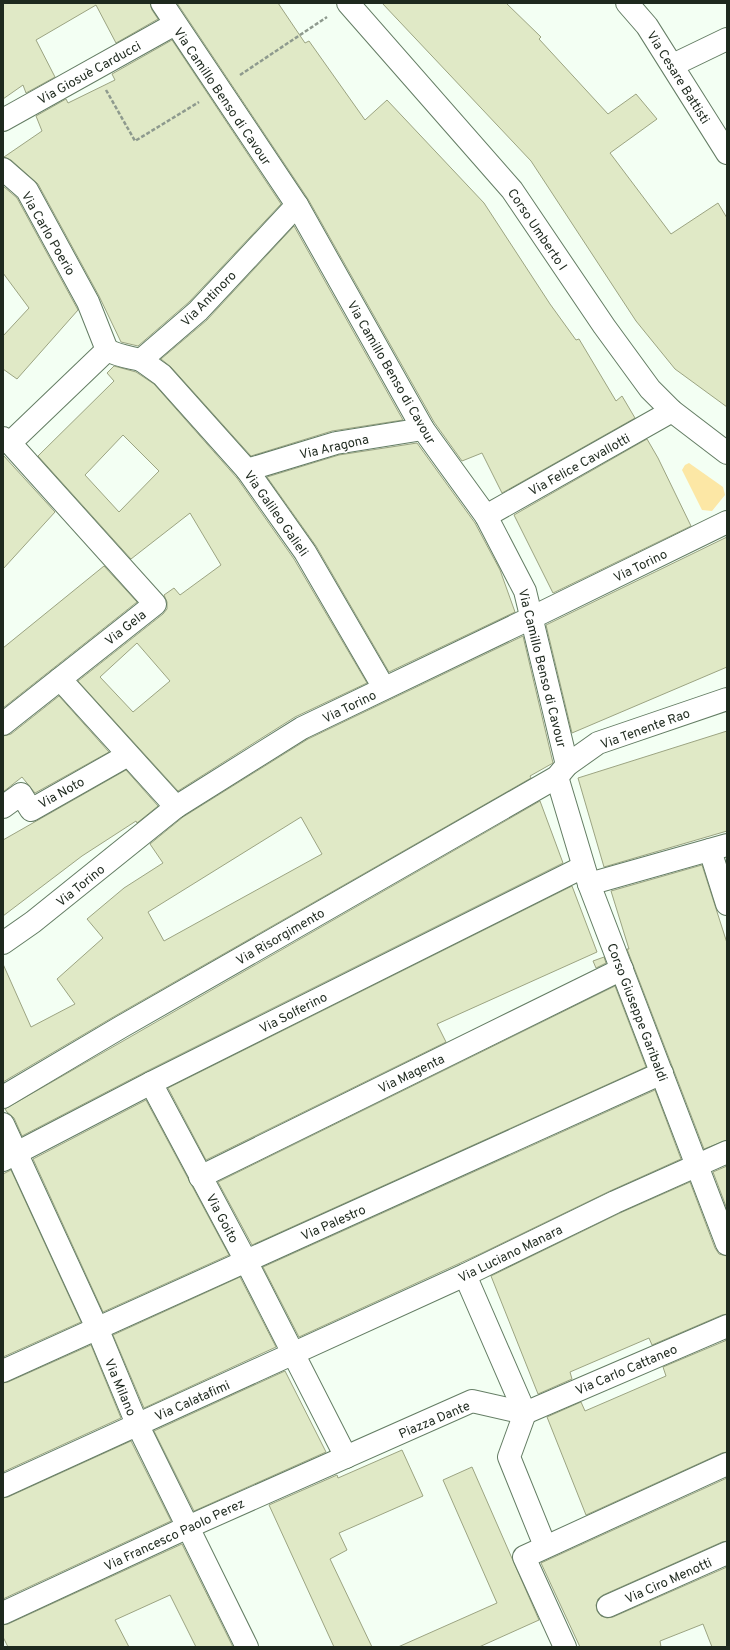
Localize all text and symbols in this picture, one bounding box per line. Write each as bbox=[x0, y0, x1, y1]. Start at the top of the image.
street label: Via Camillo Benso di Cavour bbox=[169, 25, 274, 169]
street label: Via Cesare Battisti bbox=[642, 29, 712, 128]
street label: Via Giosuè Carducci bbox=[36, 39, 144, 109]
street label: Corso Umberto I bbox=[503, 186, 570, 274]
street label: Via Carlo Poerio bbox=[17, 189, 78, 279]
street label: Via Antinoro bbox=[178, 268, 240, 330]
street label: Via Camillo Benso di Cavour bbox=[343, 298, 438, 448]
street label: Via Felice Cavallotti bbox=[527, 431, 633, 500]
street label: Via Aragona bbox=[298, 432, 371, 464]
street label: Via Galileo Galieli bbox=[240, 468, 311, 560]
street label: Via Torino bbox=[611, 547, 670, 587]
street label: Via Camillo Benso di Cavour bbox=[514, 587, 569, 750]
street label: Via Gela bbox=[102, 608, 150, 650]
street label: Via Torino bbox=[320, 688, 379, 728]
street label: Via Tenente Rao bbox=[599, 706, 693, 753]
street label: Via Noto bbox=[36, 775, 88, 813]
street label: Via Torino bbox=[54, 862, 109, 911]
street label: Via Risorgimento bbox=[234, 906, 328, 970]
street label: Corso Giuseppe Garibaldi bbox=[602, 941, 670, 1084]
street label: Via Solferino bbox=[257, 990, 331, 1038]
street label: Via Magenta bbox=[376, 1052, 448, 1098]
street label: Via Goito bbox=[202, 1192, 241, 1246]
street label: Via Palestro bbox=[299, 1202, 369, 1245]
street label: Via Luciano Manara bbox=[456, 1223, 566, 1287]
street label: Via Carlo Cattaneo bbox=[573, 1342, 680, 1400]
street label: Via Milano bbox=[100, 1357, 138, 1419]
street label: Via Calatafimi bbox=[153, 1378, 233, 1426]
street label: Piazza Dante bbox=[397, 1399, 473, 1443]
street label: Via Francesco Paolo Perez bbox=[102, 1496, 248, 1575]
street label: Via Ciro Menotti bbox=[623, 1556, 715, 1608]

